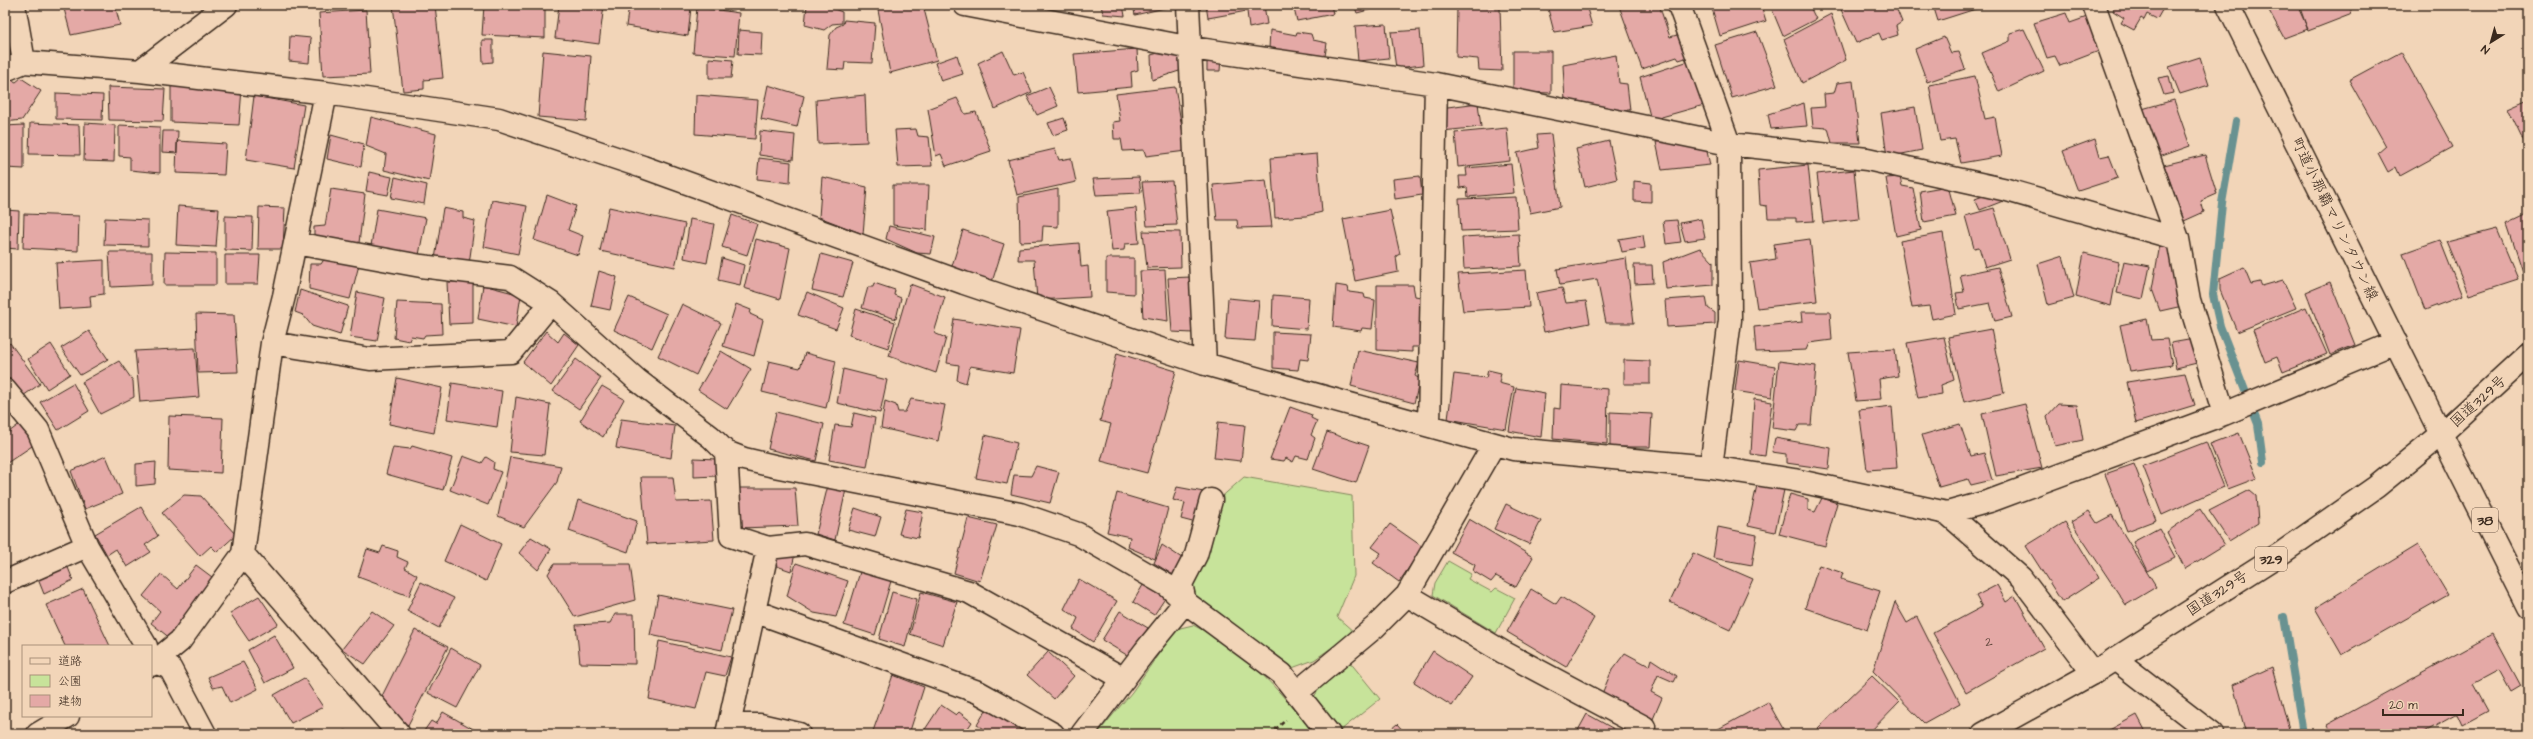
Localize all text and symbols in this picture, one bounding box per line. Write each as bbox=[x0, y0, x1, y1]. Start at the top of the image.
north arrow bbox=[2471, 22, 2511, 62]
text: N bbox=[2478, 41, 2493, 58]
street label: 町道小那覇マリンタウン線 bbox=[2286, 134, 2383, 304]
street label: 国道329号 bbox=[2445, 370, 2511, 433]
road number: 38 bbox=[2472, 508, 2498, 532]
road number: 329 bbox=[2255, 547, 2287, 571]
street label: 国道329号 bbox=[2182, 566, 2252, 621]
house number: 2 bbox=[1985, 633, 1993, 651]
legend bbox=[22, 645, 152, 717]
text: 道路 bbox=[58, 653, 82, 670]
text: 公園 bbox=[58, 673, 82, 690]
scale bar bbox=[2383, 691, 2463, 717]
text: 建物 bbox=[58, 693, 82, 710]
text: 20 m bbox=[2389, 697, 2418, 714]

